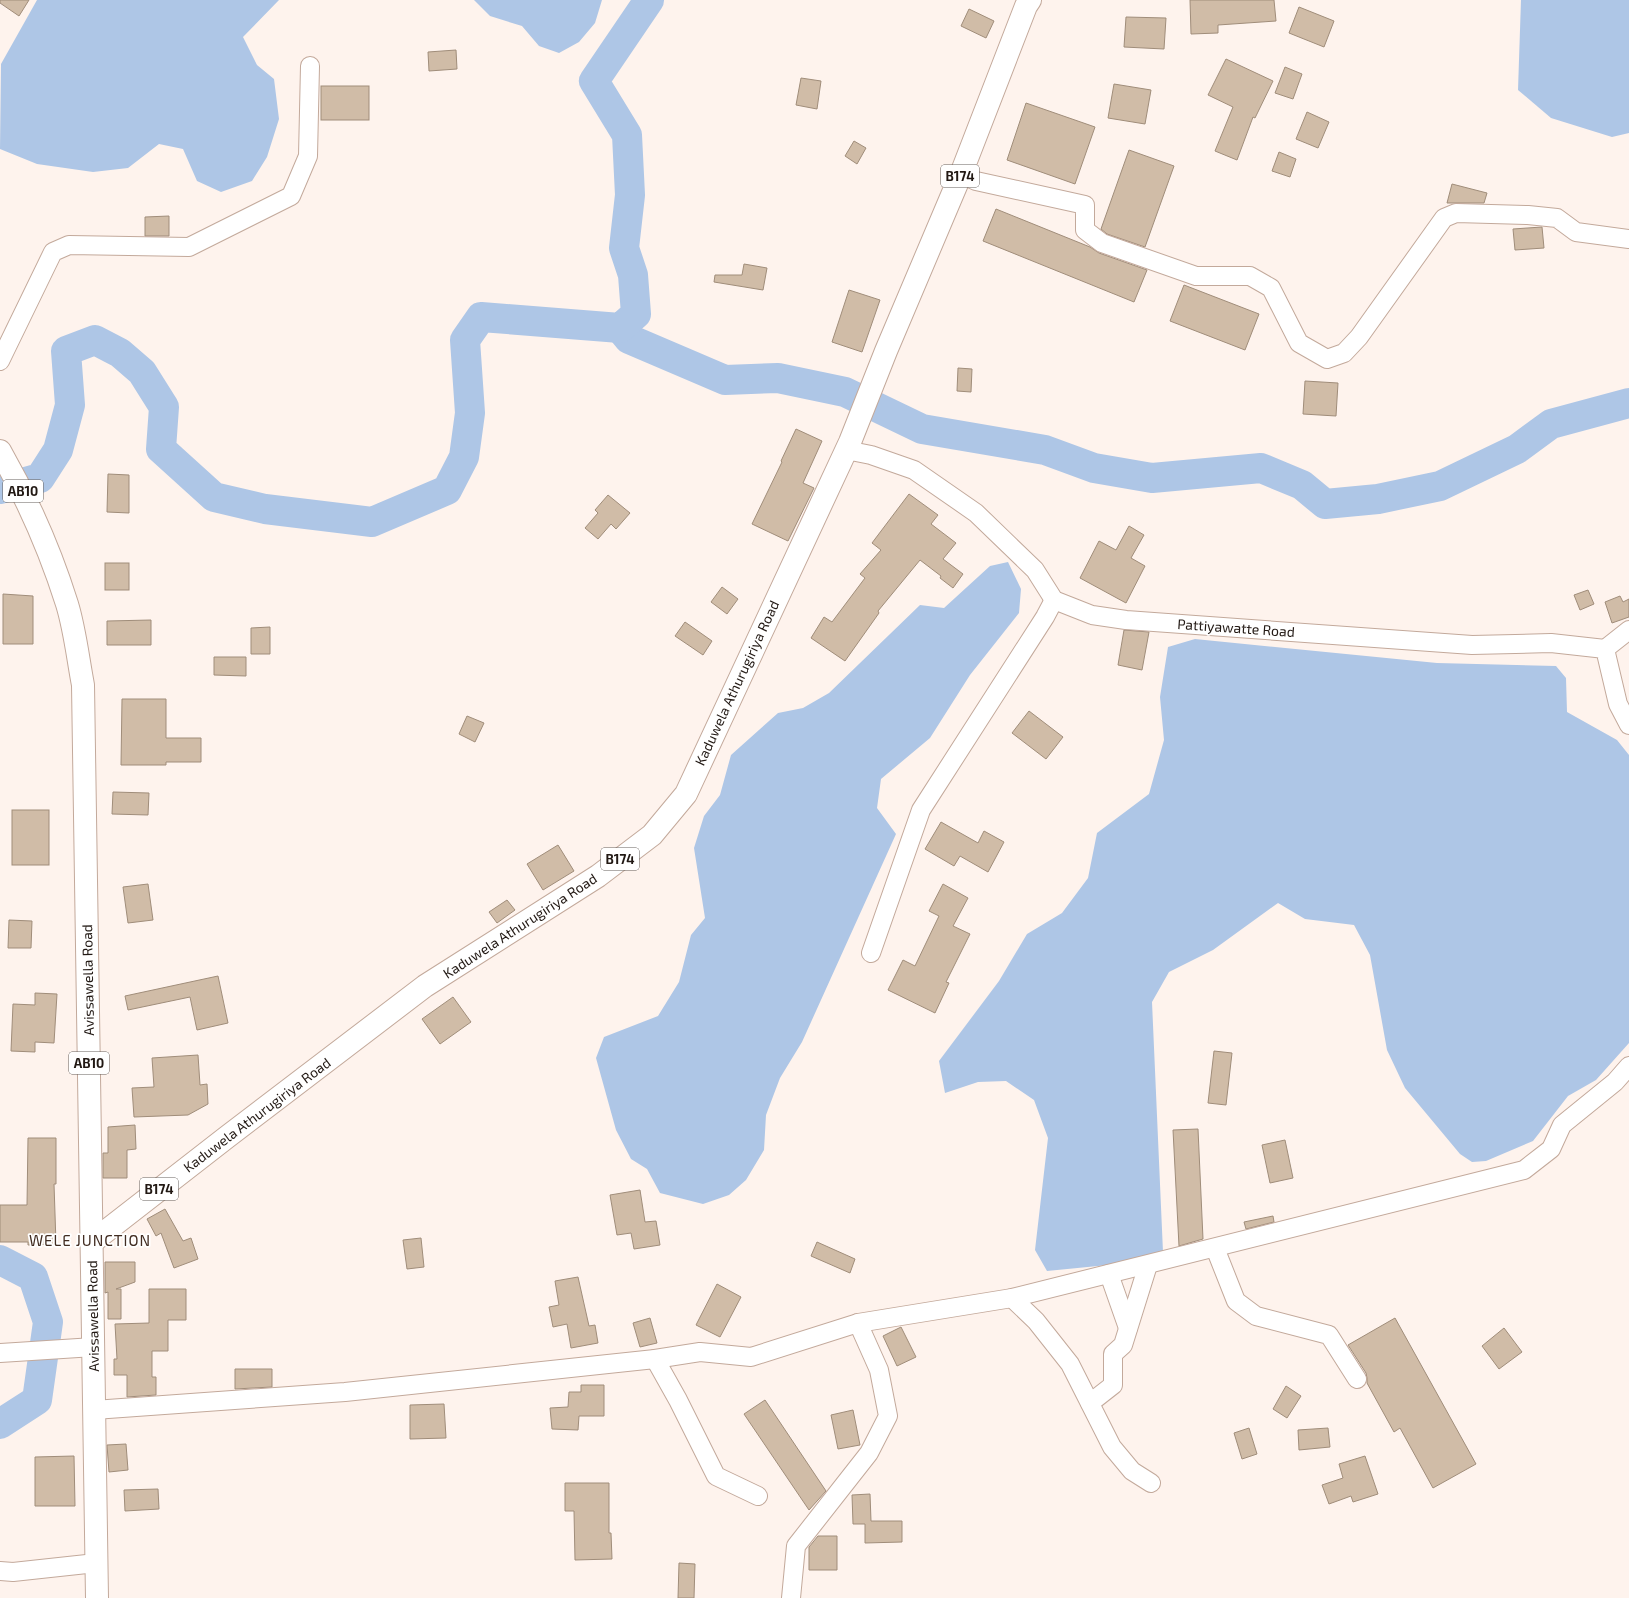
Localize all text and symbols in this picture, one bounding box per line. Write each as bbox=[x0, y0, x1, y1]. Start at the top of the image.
road number: B174 bbox=[941, 165, 979, 187]
road number: AB10 bbox=[3, 480, 43, 502]
street label: Kaduwela Athurugiriya Road bbox=[691, 598, 782, 768]
street label: Pattiyawatte Road bbox=[1177, 615, 1295, 640]
road number: B174 bbox=[601, 848, 639, 870]
street label: Kaduwela Athurugiriya Road bbox=[440, 869, 600, 982]
street label: Avissawella Road bbox=[78, 924, 97, 1036]
road number: AB10 bbox=[69, 1052, 109, 1074]
street label: Kaduwela Athurugiriya Road bbox=[180, 1054, 334, 1176]
road number: B174 bbox=[140, 1178, 178, 1200]
district label: WELE JUNCTION bbox=[29, 1231, 151, 1249]
street label: Avissawella Road bbox=[83, 1260, 102, 1372]

